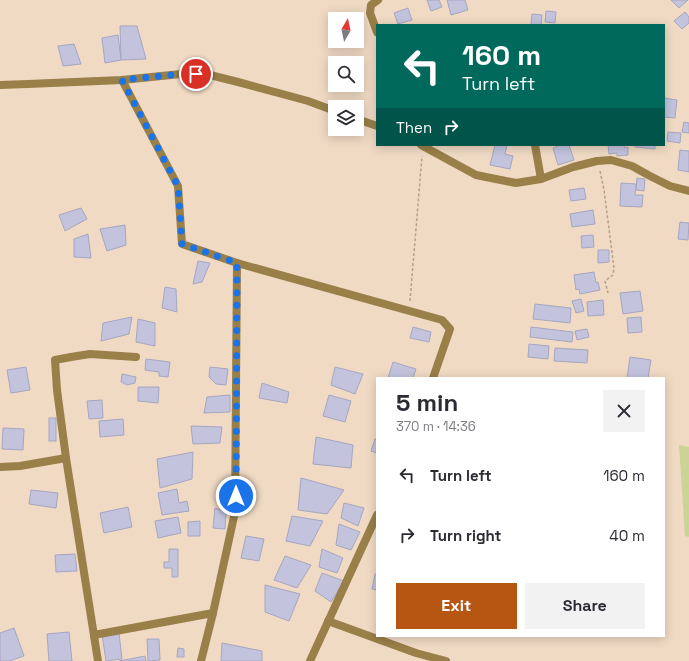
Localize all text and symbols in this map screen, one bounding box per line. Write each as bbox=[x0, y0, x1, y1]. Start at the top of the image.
north arrow bbox=[328, 12, 364, 48]
map controls bbox=[328, 12, 364, 136]
text: 160 m bbox=[462, 37, 541, 73]
icon: left bbox=[396, 40, 448, 92]
button: search bbox=[328, 56, 364, 92]
pin bbox=[179, 57, 213, 91]
icon: arrive bbox=[185, 63, 207, 85]
text: Turn left bbox=[462, 72, 535, 95]
button: layers bbox=[328, 100, 364, 136]
icon: right bbox=[440, 116, 462, 138]
text: Then bbox=[396, 118, 432, 137]
text: 5 min bbox=[396, 387, 458, 418]
button: close bbox=[603, 390, 645, 432]
text: 370 m · 14:36 bbox=[396, 418, 476, 435]
icon: left bbox=[396, 464, 418, 486]
text: Turn left bbox=[430, 466, 492, 485]
text: 160 m bbox=[603, 466, 645, 485]
position arrow bbox=[215, 475, 257, 517]
icon: right bbox=[396, 524, 418, 546]
text: Turn right bbox=[430, 526, 501, 545]
text: 40 m bbox=[609, 526, 645, 545]
button: Exit bbox=[396, 583, 517, 629]
button: Share bbox=[525, 583, 645, 629]

